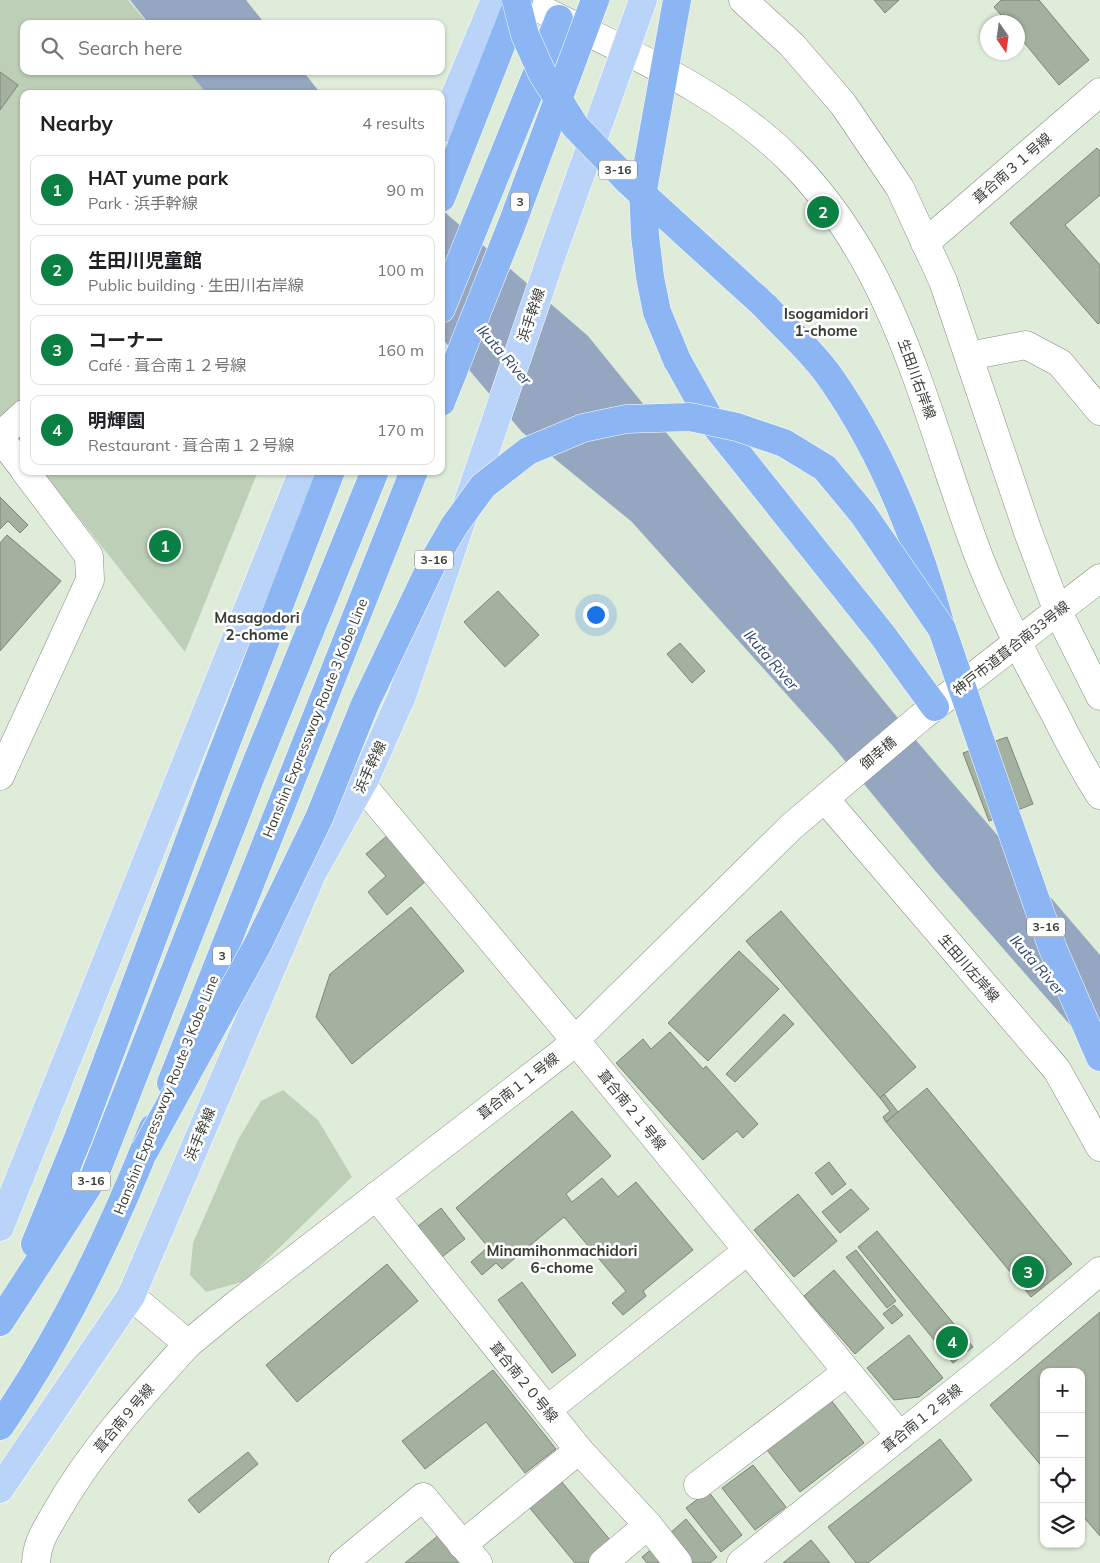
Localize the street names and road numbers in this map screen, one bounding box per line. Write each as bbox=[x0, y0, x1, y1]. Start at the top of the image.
street label: 葺合南３１号線 bbox=[969, 129, 1055, 207]
road number: 3-16 bbox=[599, 160, 637, 180]
road number: 3 bbox=[511, 192, 529, 212]
street label: 浜手幹線 bbox=[513, 286, 549, 344]
street label: 生田川右岸線 bbox=[894, 336, 940, 422]
road number: 3-16 bbox=[415, 550, 453, 570]
street label: Hanshin Expressway Route 3 Kobe Line bbox=[259, 596, 371, 840]
street label: 神戸市道葺合南33号線 bbox=[949, 597, 1073, 699]
street label: 御幸橋 bbox=[856, 733, 900, 773]
street label: 浜手幹線 bbox=[350, 738, 390, 796]
road number: 3-16 bbox=[1027, 918, 1065, 936]
street label: 生田川左岸線 bbox=[935, 930, 1003, 1006]
road number: 3 bbox=[213, 946, 231, 966]
street label: Hanshin Expressway Route 3 Kobe Line bbox=[110, 973, 222, 1217]
street label: 葺合南１１号線 bbox=[474, 1049, 562, 1123]
street label: 葺合南２１号線 bbox=[594, 1066, 670, 1154]
street label: 浜手幹線 bbox=[181, 1105, 219, 1163]
road number: 3-16 bbox=[72, 1172, 110, 1190]
street label: 葺合南２０号線 bbox=[486, 1338, 562, 1426]
street label: 葺合南９号線 bbox=[90, 1380, 158, 1456]
street label: 葺合南１２号線 bbox=[878, 1380, 966, 1456]

